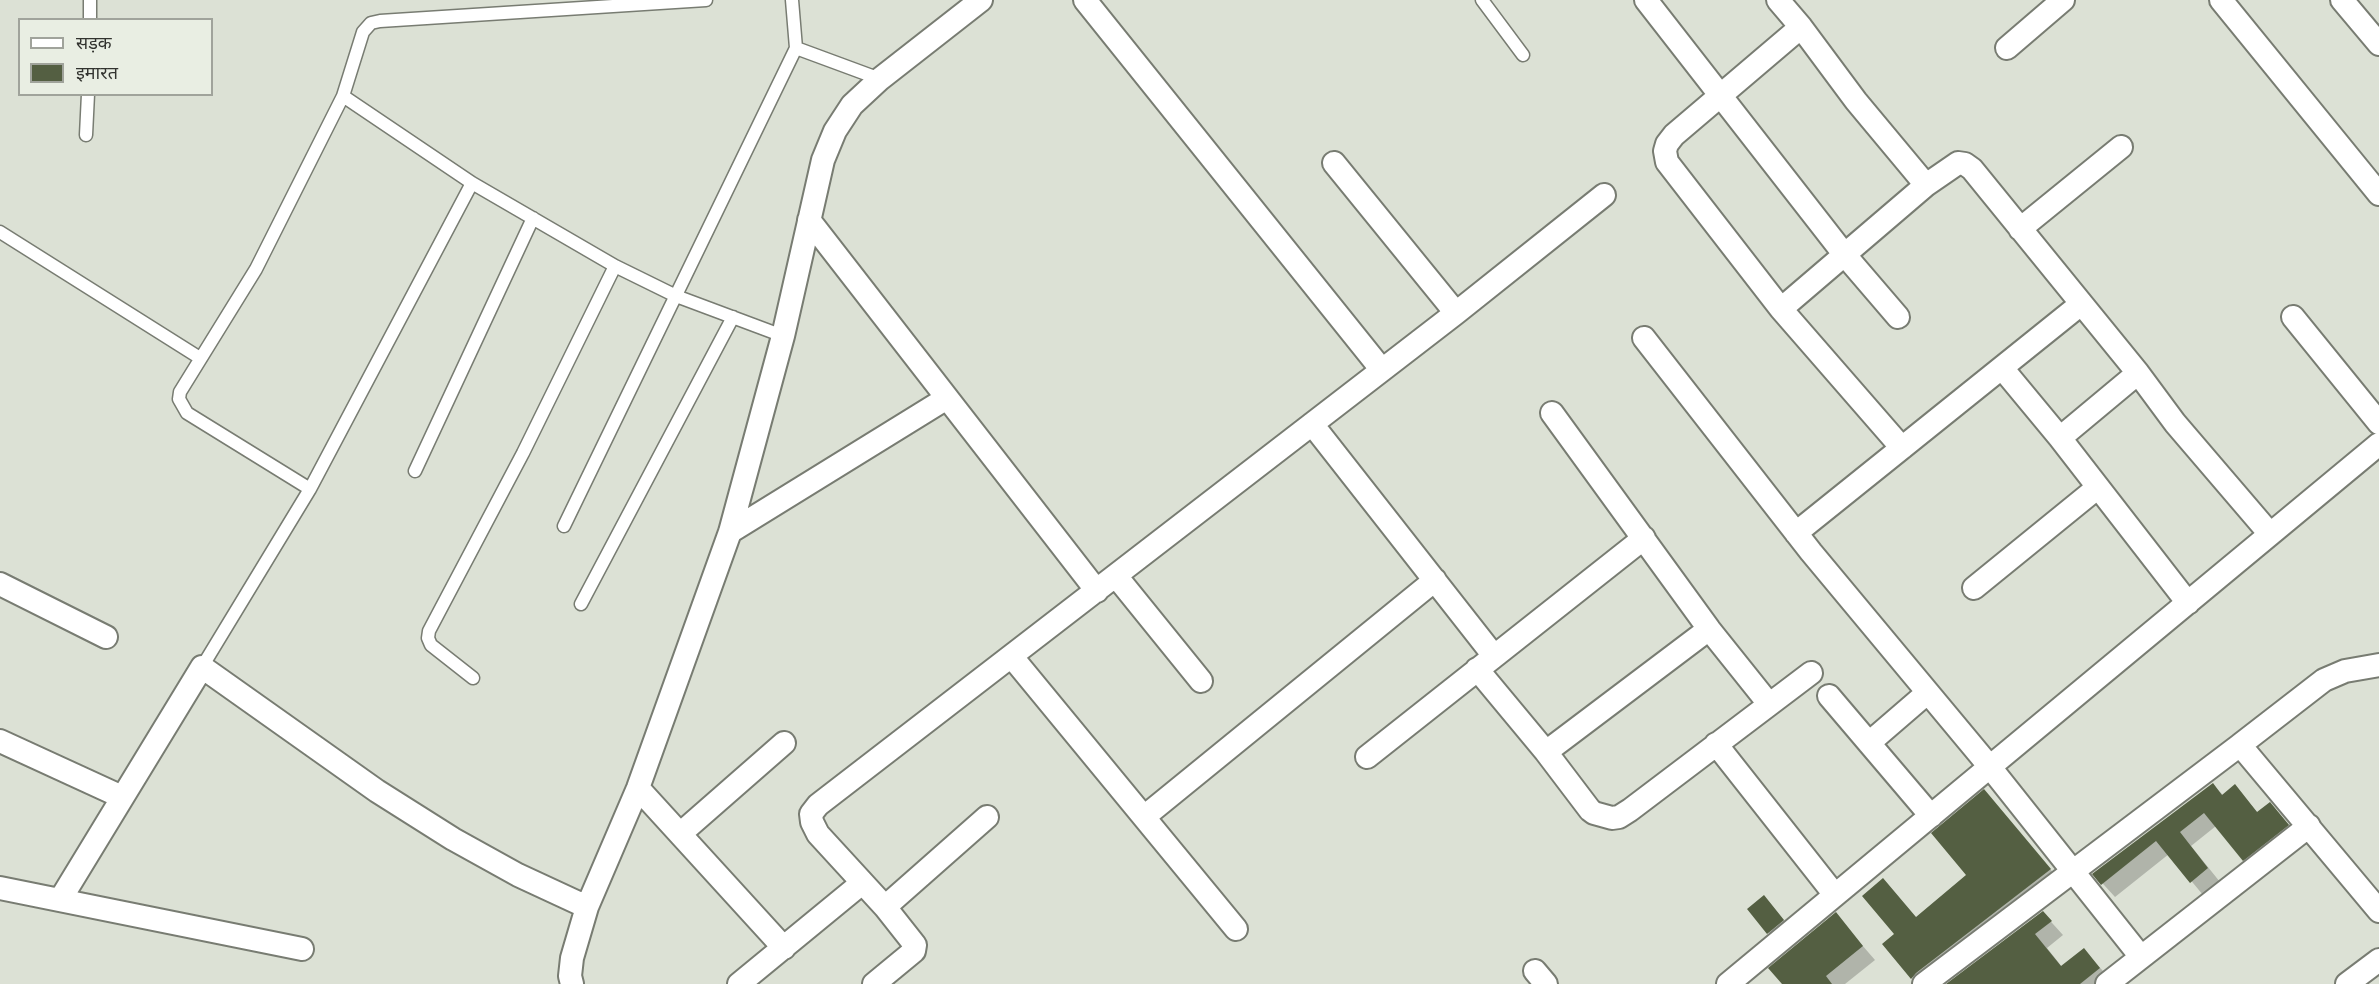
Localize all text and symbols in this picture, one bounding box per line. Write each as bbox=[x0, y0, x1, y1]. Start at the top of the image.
legend bbox=[18, 18, 213, 96]
text: सड़क bbox=[76, 31, 112, 55]
text: इमारत bbox=[76, 61, 118, 85]

